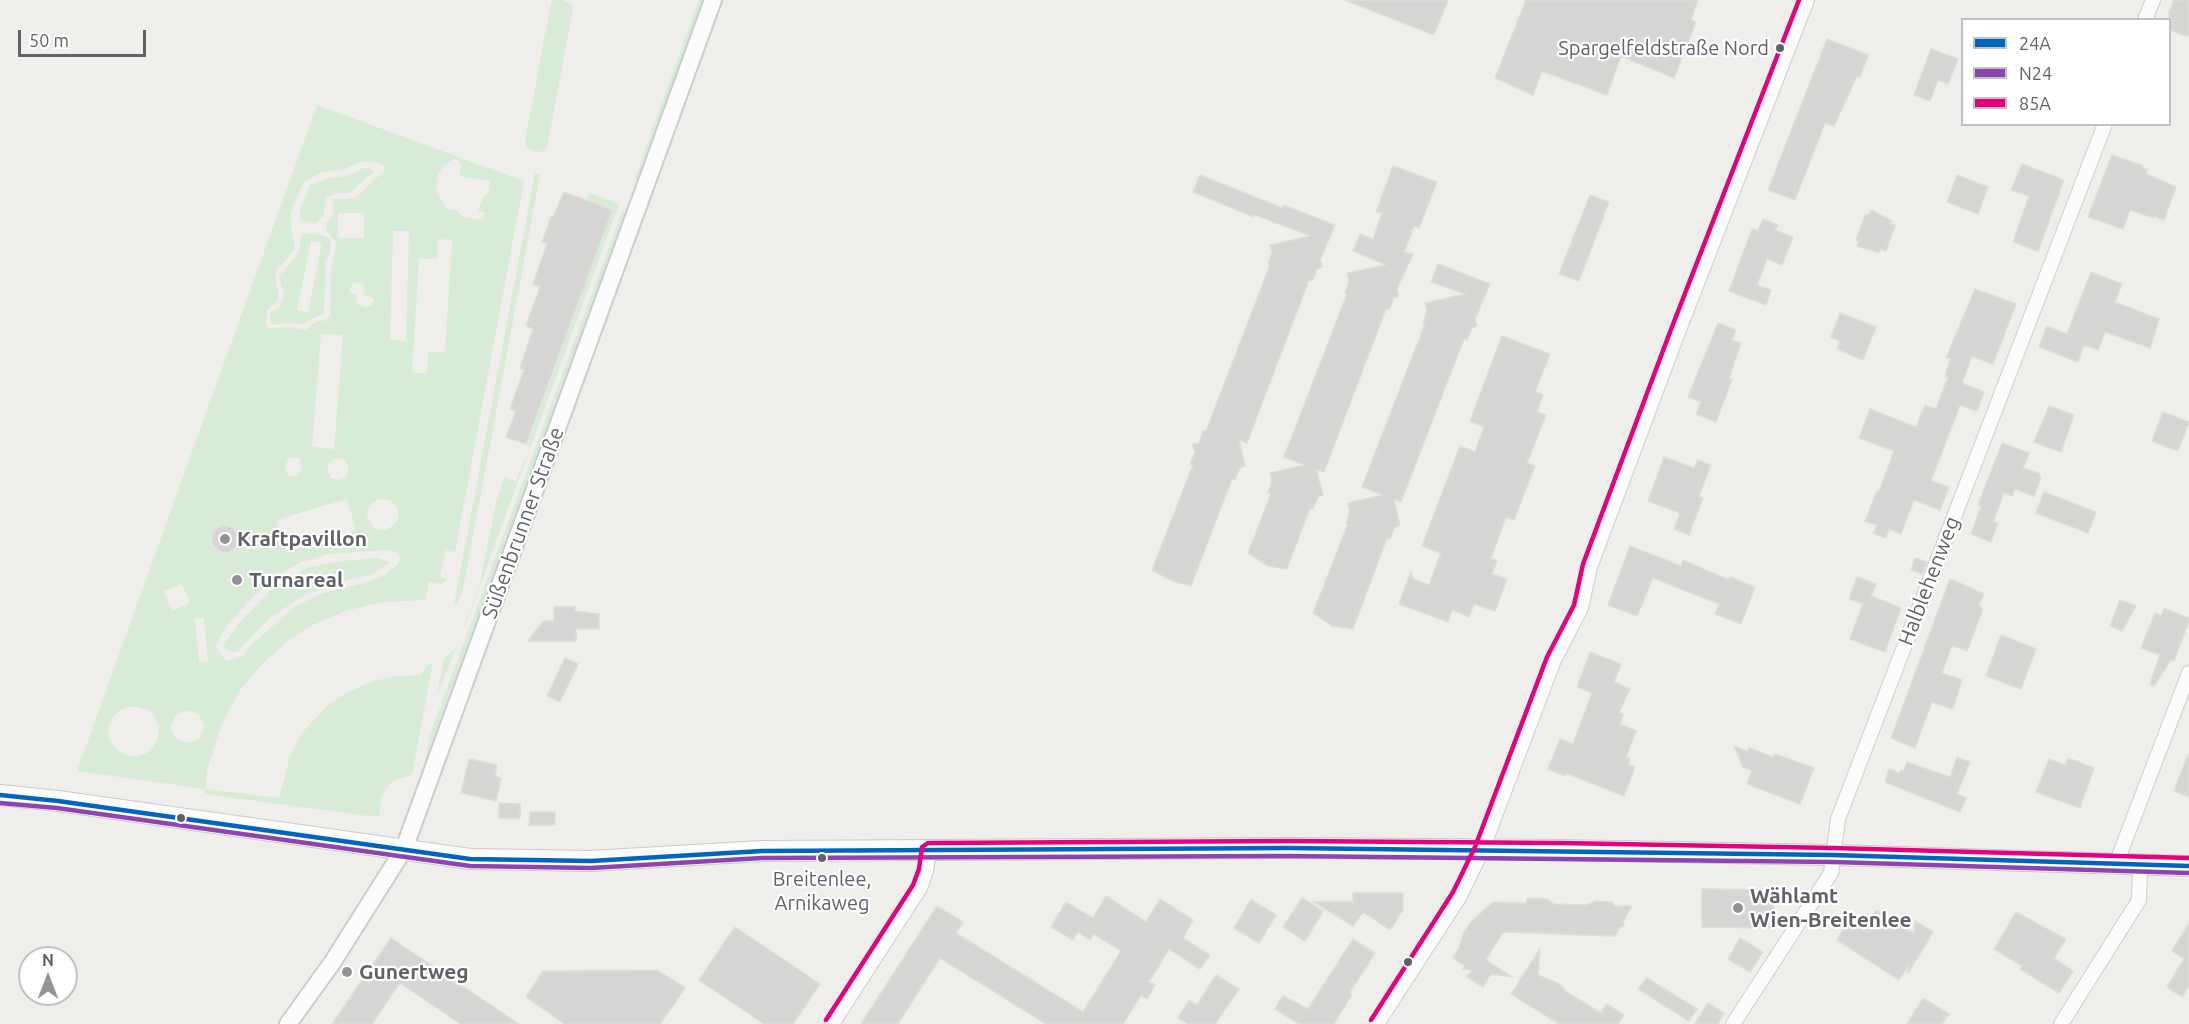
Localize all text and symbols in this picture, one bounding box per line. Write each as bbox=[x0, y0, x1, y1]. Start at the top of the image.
scale bar bbox=[21, 18, 148, 56]
legend bbox=[1961, 18, 2171, 126]
text: 50 m bbox=[29, 30, 69, 50]
text: 24A bbox=[2019, 33, 2051, 53]
place label: Spargelfeldstraße Nord bbox=[1558, 36, 1769, 60]
marker: Spargelfeldstraße Nord bbox=[1774, 42, 1786, 54]
text: N24 bbox=[2019, 63, 2052, 83]
text: 85A bbox=[2019, 93, 2051, 113]
street label: Süßenbrunner Straße bbox=[477, 424, 569, 622]
street label: Halblehenweg bbox=[1893, 513, 1965, 649]
place label: Kraftpavillon bbox=[237, 526, 367, 552]
marker: Kraftpavillon bbox=[218, 532, 232, 546]
place label: Turnareal bbox=[249, 567, 343, 593]
marker: Turnareal bbox=[230, 573, 244, 587]
unlabelled marker bbox=[175, 812, 187, 824]
marker: Breitenlee, Arnikaweg bbox=[816, 852, 828, 864]
place label: Breitenlee, Arnikaweg bbox=[773, 867, 871, 914]
place label: Wählamt Wien-Breitenlee bbox=[1750, 883, 1912, 933]
marker: Wählamt Wien-Breitenlee bbox=[1731, 901, 1745, 915]
north arrow bbox=[18, 946, 78, 1006]
text: N bbox=[42, 951, 54, 969]
unlabelled marker bbox=[1402, 956, 1414, 968]
place label: Gunertweg bbox=[359, 959, 469, 985]
marker: Gunertweg bbox=[340, 965, 354, 979]

